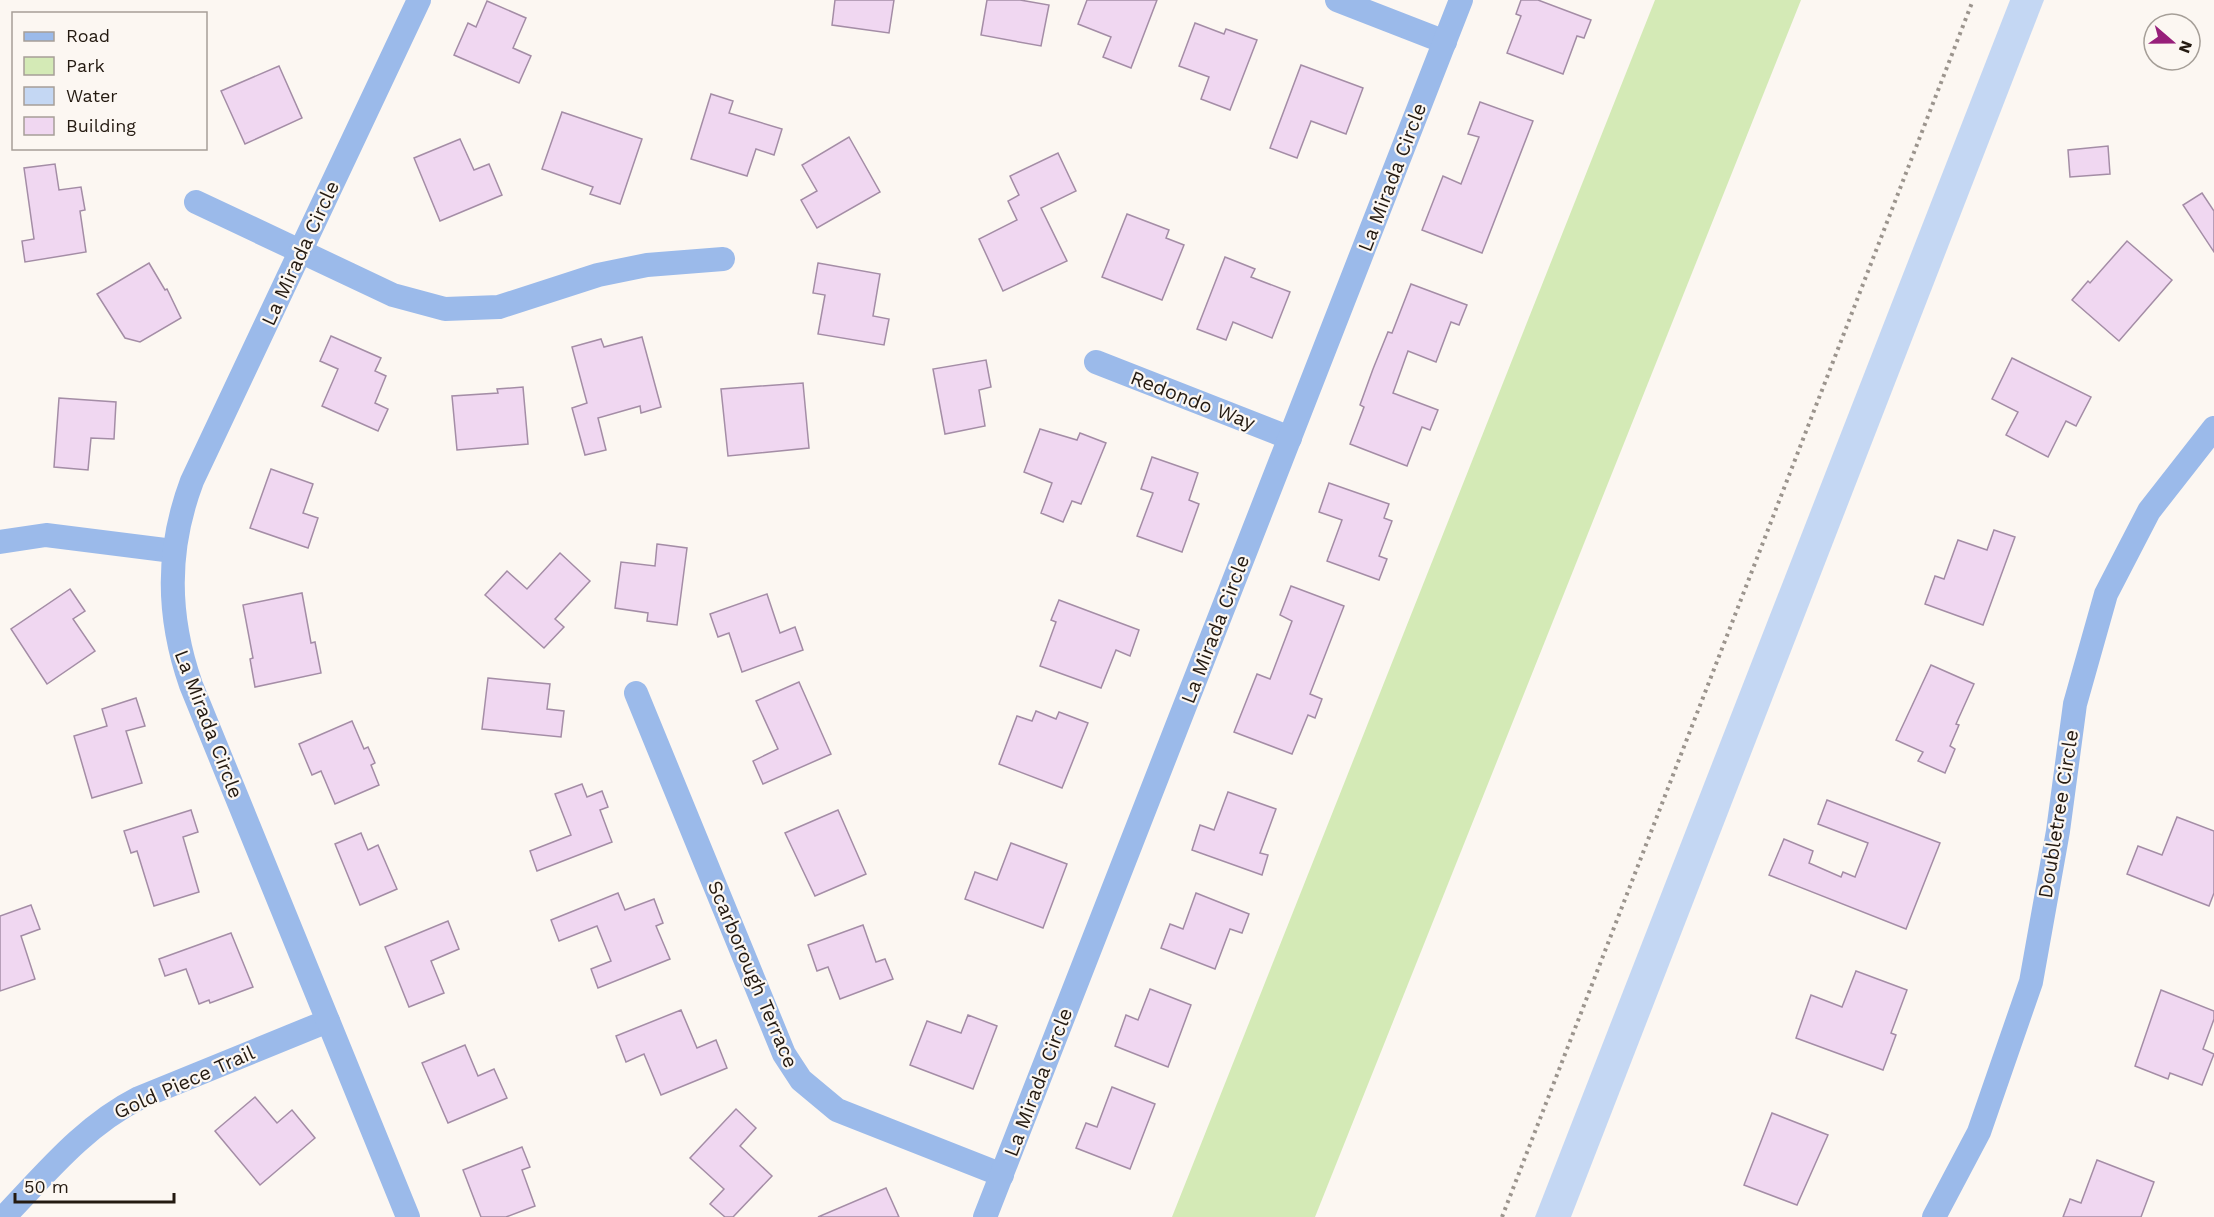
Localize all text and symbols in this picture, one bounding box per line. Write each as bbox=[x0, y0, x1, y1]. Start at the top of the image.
legend bbox=[12, 12, 207, 150]
north arrow bbox=[2142, 12, 2202, 72]
text: Road bbox=[66, 25, 110, 46]
text: N bbox=[2175, 38, 2197, 56]
text: Park bbox=[66, 55, 105, 76]
text: Water bbox=[66, 85, 118, 106]
street label: La Mirada Circle bbox=[1353, 99, 1431, 255]
text: Building bbox=[66, 115, 136, 136]
street label: La Mirada Circle bbox=[256, 177, 344, 329]
street label: Redondo Way bbox=[1127, 365, 1259, 435]
street label: La Mirada Circle bbox=[1176, 551, 1254, 707]
street label: La Mirada Circle bbox=[170, 646, 248, 802]
street label: Doubletree Circle bbox=[2033, 728, 2083, 900]
street label: Scarborough Terrace bbox=[703, 877, 803, 1071]
street label: La Mirada Circle bbox=[999, 1004, 1077, 1160]
street label: Gold Piece Trail bbox=[110, 1040, 258, 1124]
scale bar bbox=[15, 1166, 174, 1204]
text: 50 m bbox=[24, 1176, 69, 1197]

